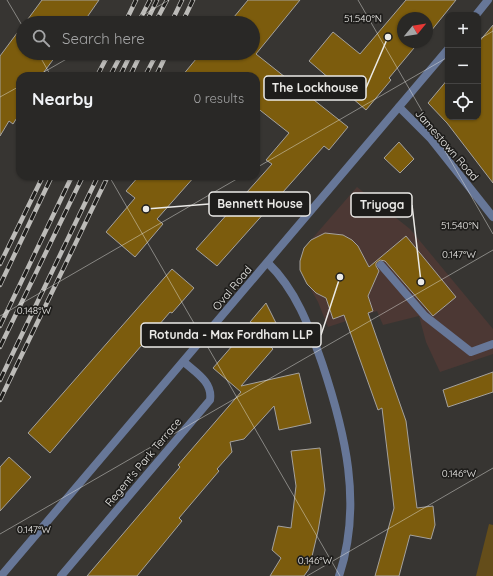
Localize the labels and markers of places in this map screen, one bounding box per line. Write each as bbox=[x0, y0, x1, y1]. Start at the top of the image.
callout: The Lockhouse bbox=[264, 76, 366, 100]
callout: Bennett House bbox=[209, 192, 310, 216]
callout: Triyoga bbox=[351, 193, 412, 217]
callout: Rotunda - Max Fordham LLP bbox=[141, 323, 321, 347]

